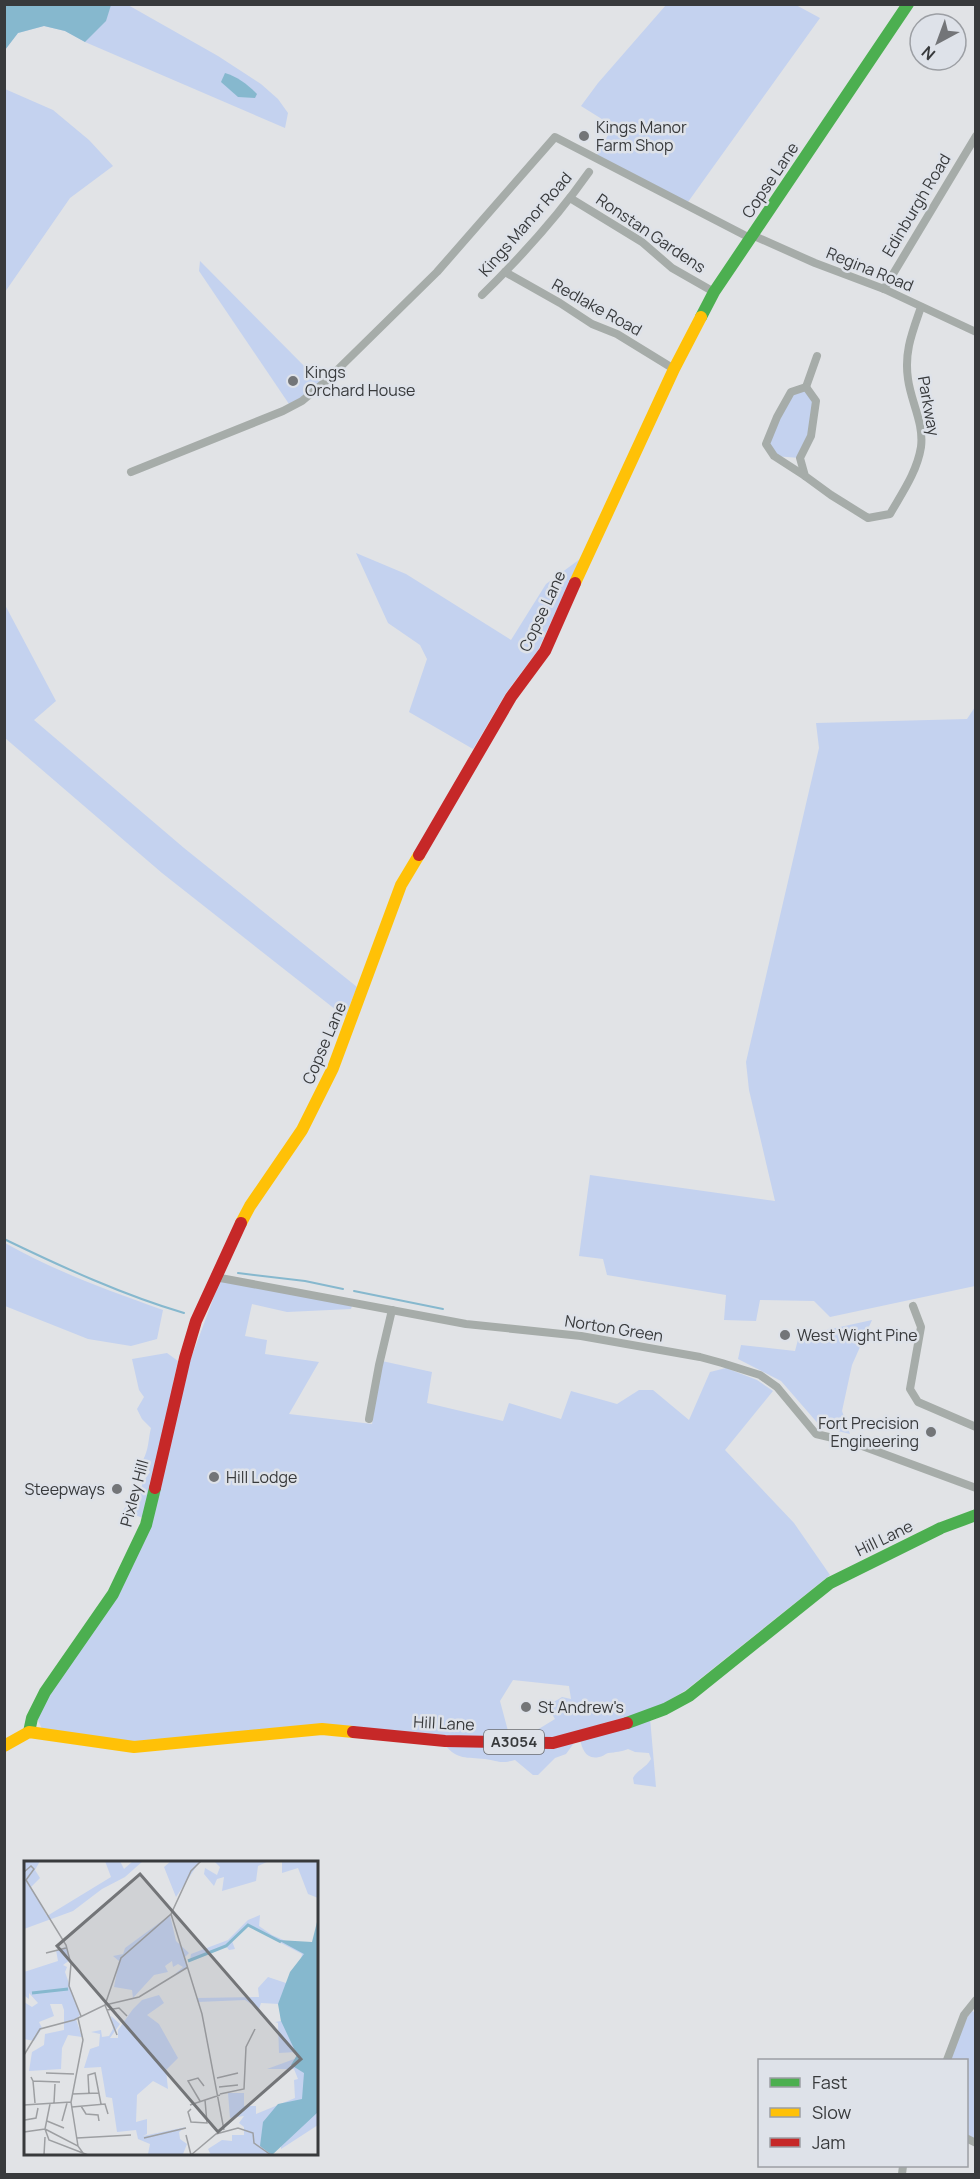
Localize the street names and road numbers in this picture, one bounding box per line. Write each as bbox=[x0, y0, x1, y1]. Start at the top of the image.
street label: Copse Lane bbox=[737, 138, 803, 222]
street label: Edinburgh Road bbox=[877, 149, 955, 261]
street label: Kings Manor Road bbox=[473, 167, 577, 281]
street label: Ronstan Gardens bbox=[592, 188, 710, 278]
street label: Regina Road bbox=[823, 242, 917, 296]
street label: Redlake Road bbox=[548, 273, 646, 341]
street label: Parkway bbox=[913, 374, 945, 438]
street label: Copse Lane bbox=[514, 567, 570, 655]
street label: Copse Lane bbox=[297, 999, 351, 1087]
street label: Norton Green bbox=[563, 1309, 665, 1347]
street label: Pixley Hill bbox=[115, 1457, 153, 1529]
street label: Hill Lane bbox=[852, 1515, 916, 1561]
street label: Hill Lane bbox=[413, 1710, 475, 1736]
road number: A3054 bbox=[484, 1730, 544, 1754]

